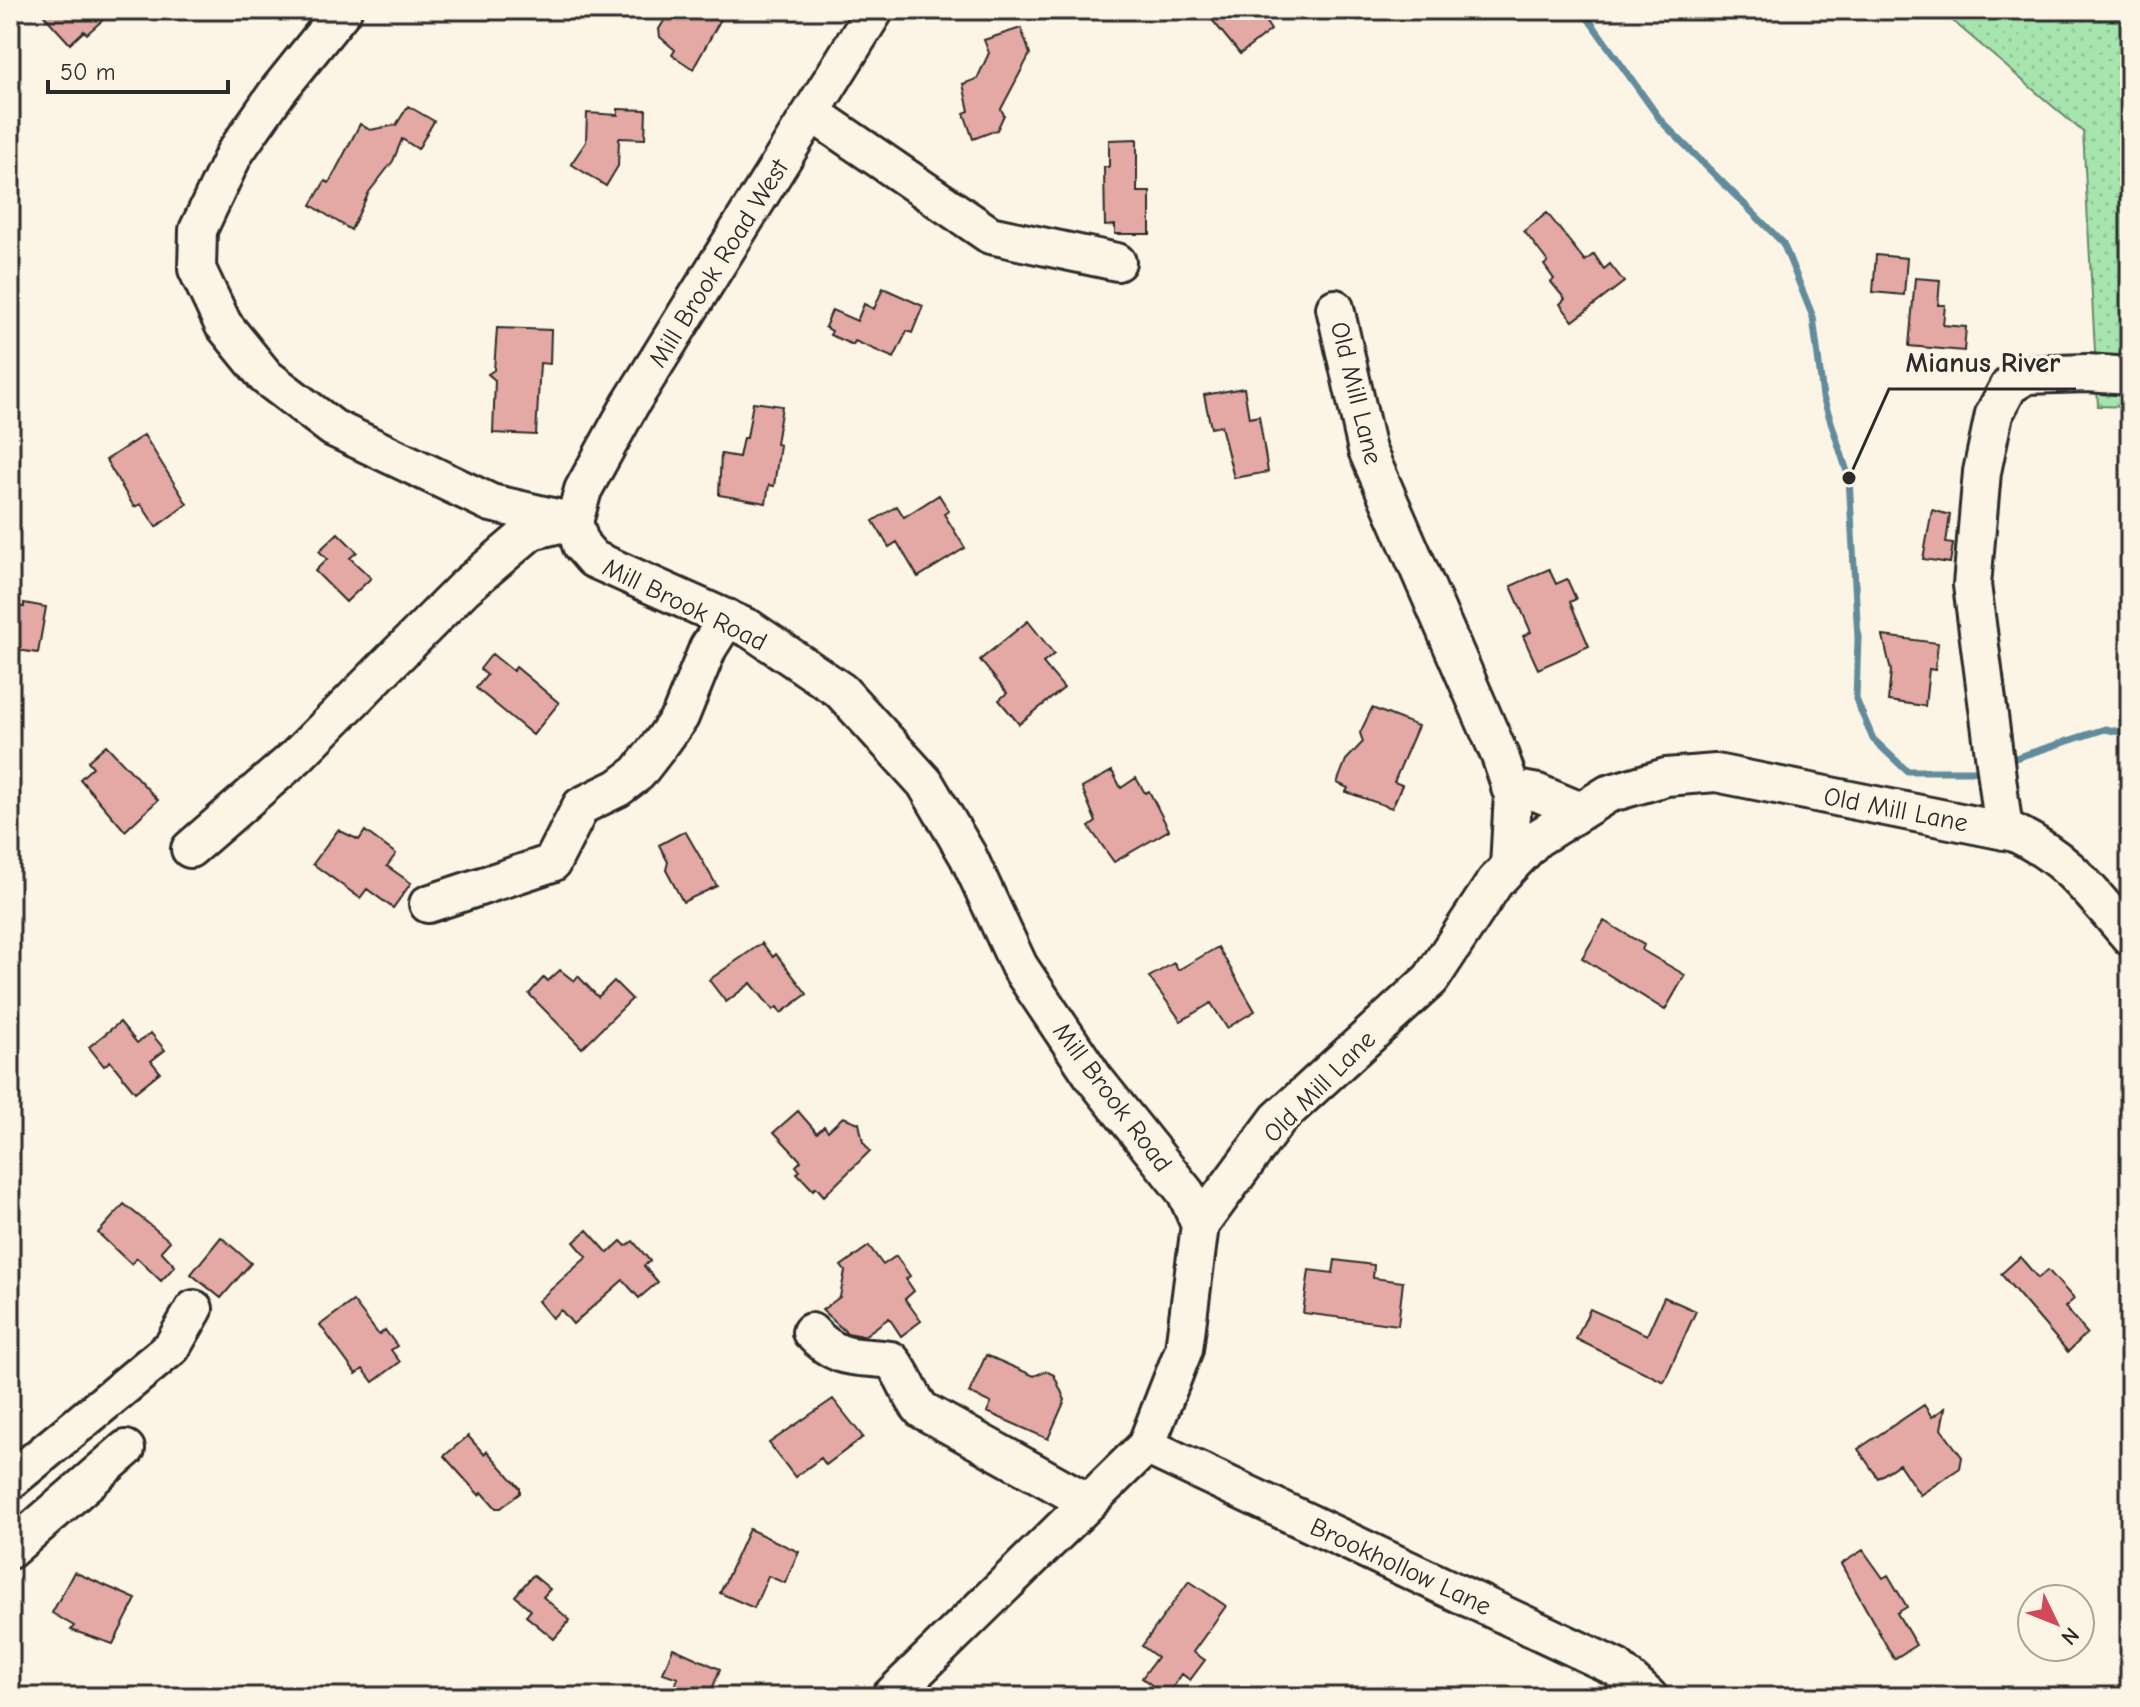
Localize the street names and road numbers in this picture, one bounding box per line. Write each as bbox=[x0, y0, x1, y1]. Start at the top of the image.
street label: Mill Brook Road West bbox=[643, 153, 796, 373]
street label: Old Mill Lane bbox=[1324, 319, 1388, 468]
street label: Mill Brook Road bbox=[598, 552, 771, 658]
street label: Old Mill Lane bbox=[1821, 781, 1970, 839]
street label: Mill Brook Road bbox=[1046, 1017, 1178, 1178]
street label: Old Mill Lane bbox=[1257, 1024, 1382, 1149]
street label: Brookhollow Lane bbox=[1305, 1512, 1496, 1622]

